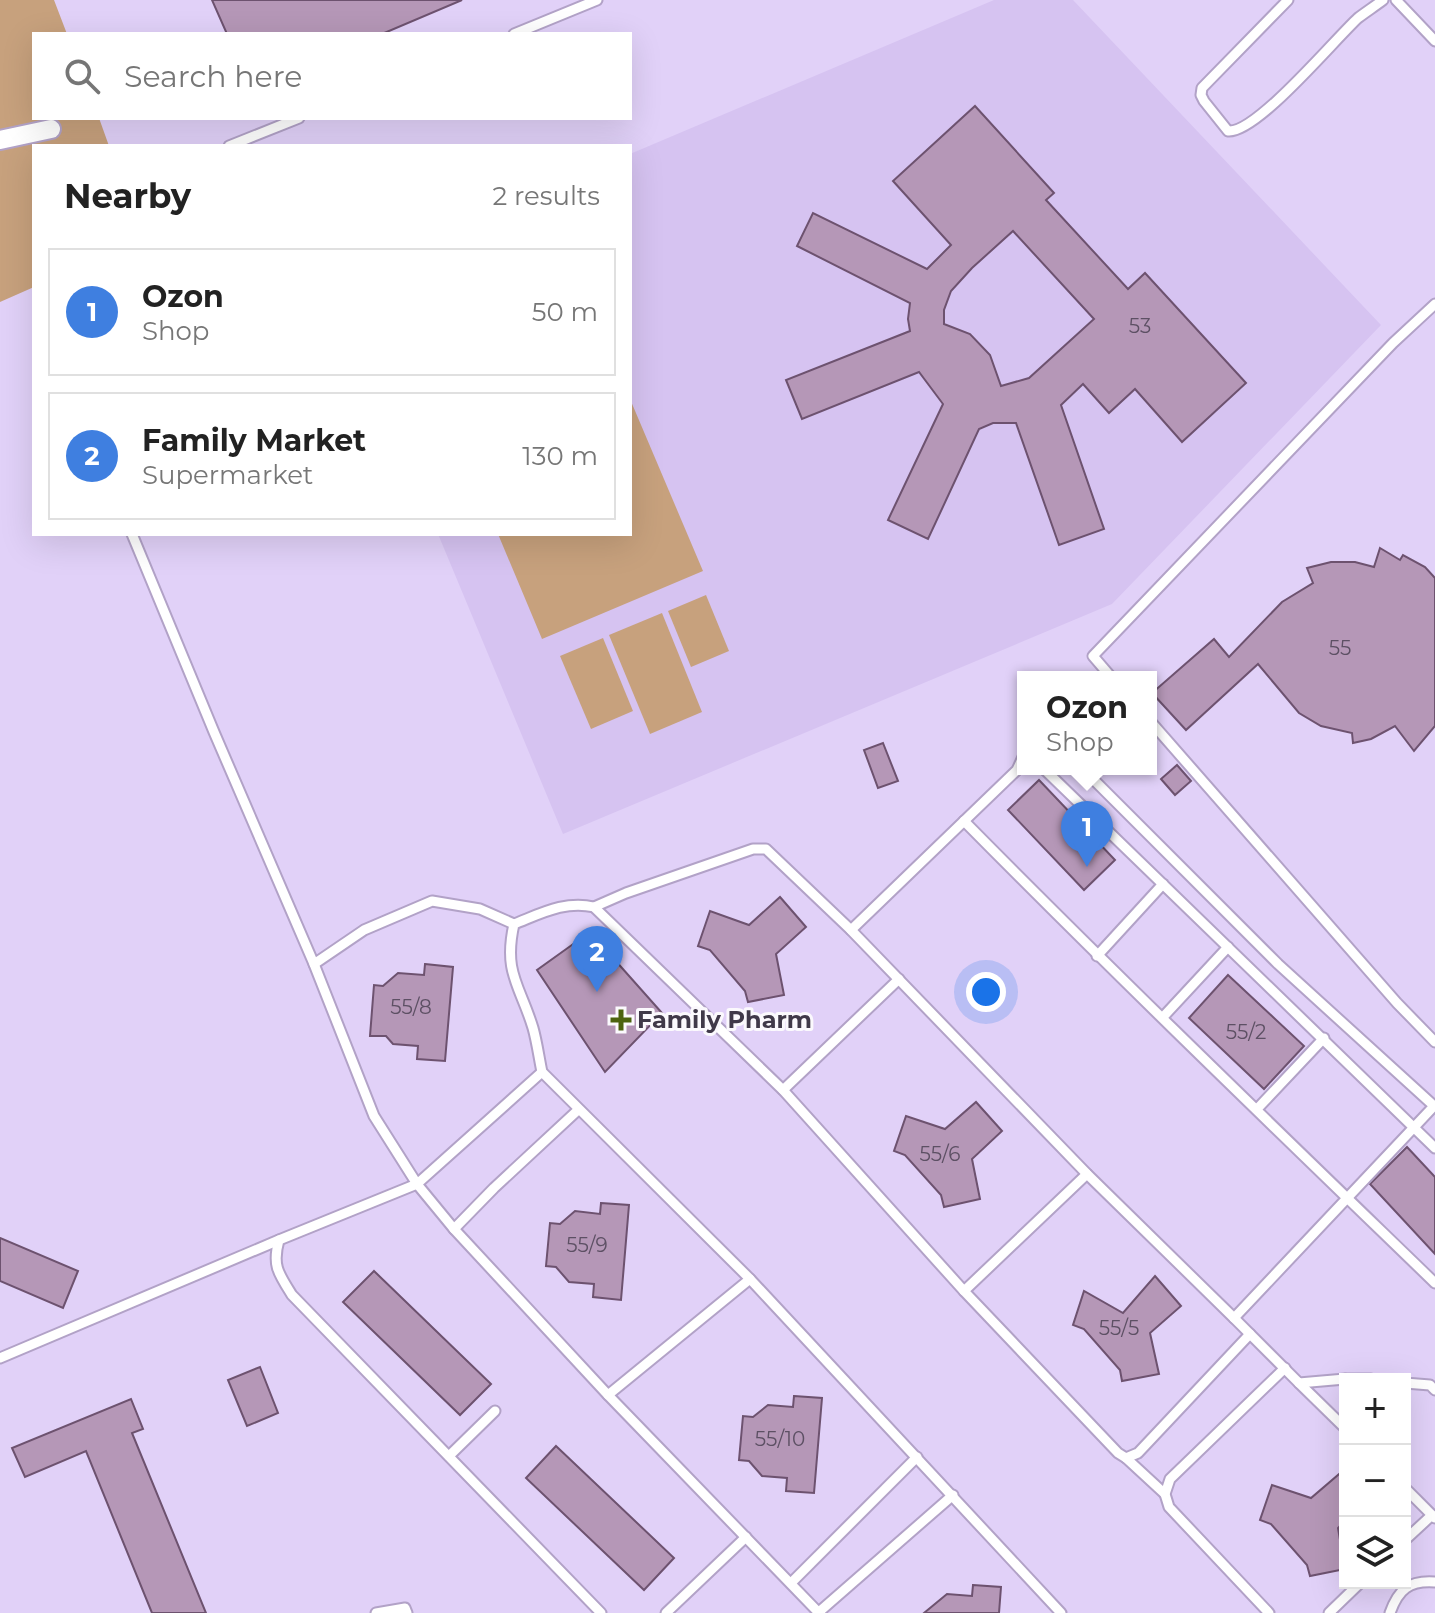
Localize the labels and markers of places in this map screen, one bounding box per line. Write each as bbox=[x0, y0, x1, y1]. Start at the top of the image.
pin: 1 bbox=[1061, 801, 1113, 867]
pin: 2 bbox=[571, 926, 623, 992]
place label: Family Pharm bbox=[637, 1005, 812, 1034]
marker: Family Pharm bbox=[612, 1011, 630, 1029]

